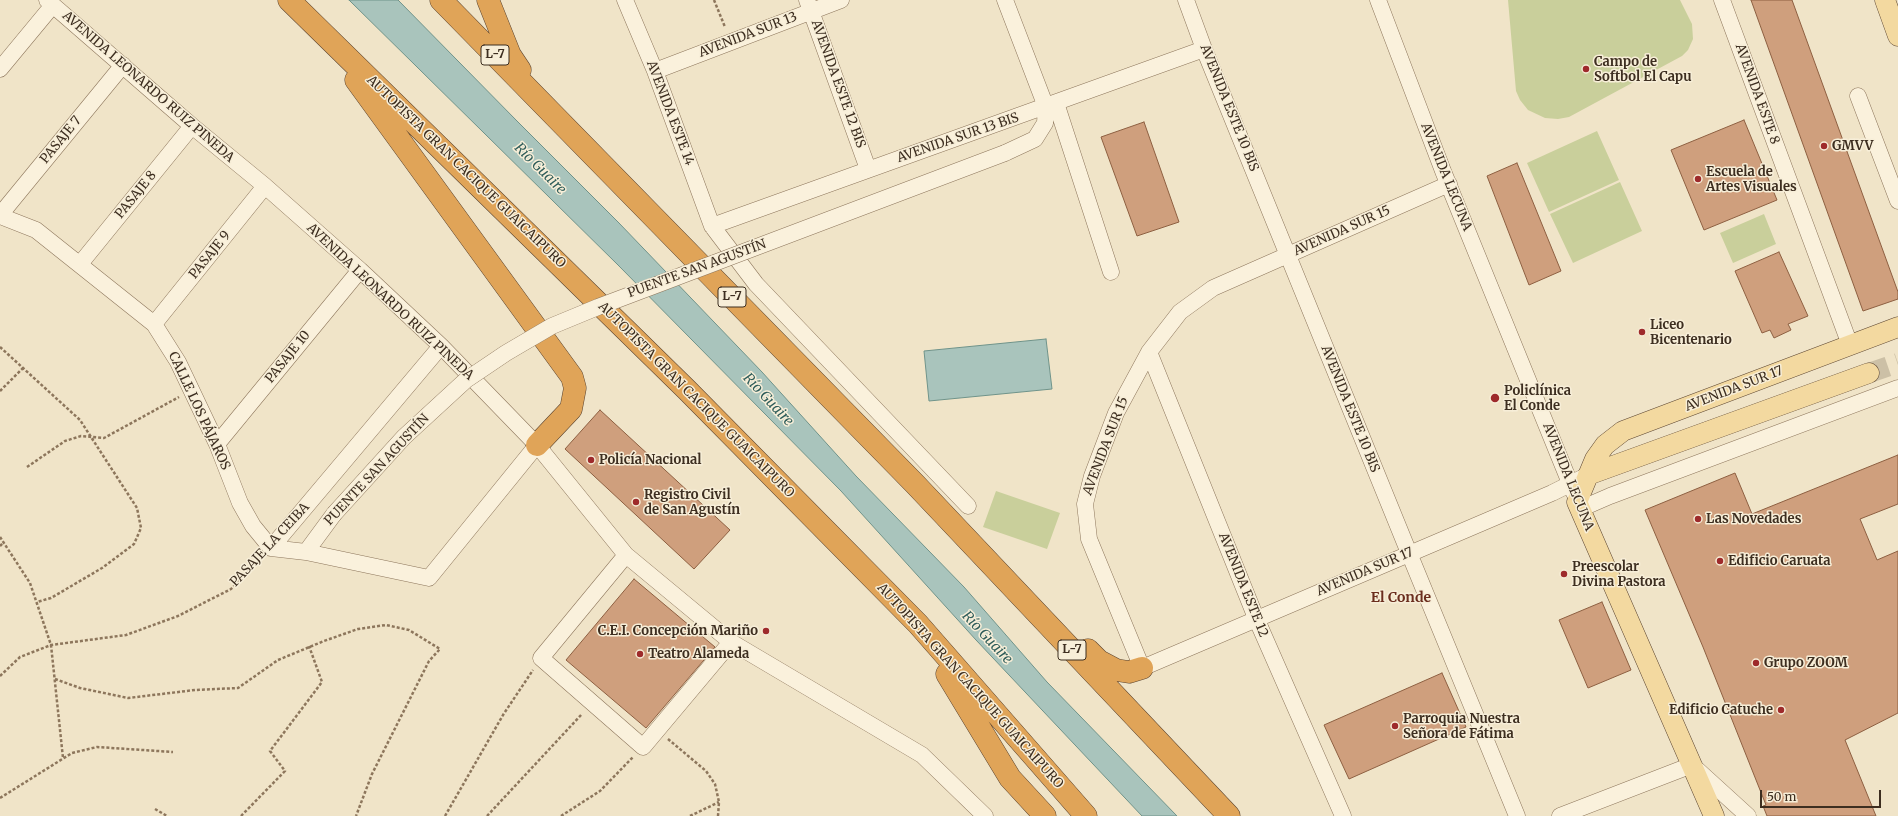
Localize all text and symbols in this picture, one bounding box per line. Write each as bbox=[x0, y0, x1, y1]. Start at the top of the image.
street label: AVENIDA LEONARDO RUIZ PINEDA bbox=[59, 8, 237, 166]
street label: AVENIDA SUR 13 bbox=[697, 9, 799, 61]
street label: AVENIDA ESTE 12 BIS bbox=[808, 18, 868, 150]
street label: AVENIDA ESTE 10 BIS bbox=[1196, 42, 1262, 174]
street label: AVENIDA ESTE 8 bbox=[1732, 42, 1782, 146]
road number: L-7 bbox=[481, 45, 509, 65]
place label: Campo de Softbol El Capu bbox=[1594, 54, 1691, 85]
street label: AVENIDA ESTE 14 bbox=[643, 58, 697, 168]
marker: Campo de Softbol El Capu bbox=[1581, 64, 1591, 74]
street label: AUTOPISTA GRAN CACIQUE GUAICAIPURO bbox=[363, 72, 569, 272]
street label: AVENIDA SUR 13 BIS bbox=[895, 110, 1021, 166]
street label: PASAJE 7 bbox=[37, 113, 85, 167]
street label: AVENIDA LECUNA bbox=[1417, 121, 1475, 233]
place label: GMVV bbox=[1832, 138, 1873, 154]
water label: Río Guaire bbox=[511, 140, 569, 198]
marker: GMVV bbox=[1819, 141, 1829, 151]
place label: Escuela de Artes Visuales bbox=[1706, 164, 1797, 195]
street label: PASAJE 8 bbox=[112, 168, 160, 222]
marker: Escuela de Artes Visuales bbox=[1693, 174, 1703, 184]
street label: AVENIDA SUR 15 bbox=[1291, 203, 1393, 259]
street label: AVENIDA LEONARDO RUIZ PINEDA bbox=[303, 220, 477, 384]
street label: PASAJE 9 bbox=[186, 228, 234, 282]
street label: PUENTE SAN AGUSTÍN bbox=[626, 237, 768, 301]
road number: L-7 bbox=[718, 287, 746, 307]
street label: AUTOPISTA GRAN CACIQUE GUAICAIPURO bbox=[595, 299, 797, 501]
place label: Liceo Bicentenario bbox=[1650, 317, 1732, 348]
marker: Liceo Bicentenario bbox=[1637, 327, 1647, 337]
street label: PASAJE 10 bbox=[262, 328, 314, 386]
street label: AVENIDA ESTE 10 BIS bbox=[1317, 343, 1383, 475]
street label: CALLE LOS PÁJAROS bbox=[165, 349, 233, 473]
street label: AVENIDA SUR 17 bbox=[1683, 363, 1785, 415]
water label: Río Guaire bbox=[739, 370, 797, 430]
place label: Policlínica El Conde bbox=[1504, 383, 1571, 414]
marker: Policlínica El Conde bbox=[1489, 392, 1501, 404]
street label: AVENIDA SUR 15 bbox=[1080, 395, 1132, 497]
street label: PUENTE SAN AGUSTÍN bbox=[321, 411, 433, 529]
street label: AVENIDA LECUNA bbox=[1539, 421, 1597, 533]
place label: Policía Nacional bbox=[599, 452, 702, 468]
marker: Policía Nacional bbox=[586, 455, 596, 465]
place label: Registro Civil de San Agustín bbox=[644, 487, 740, 518]
marker: Registro Civil de San Agustín bbox=[631, 497, 641, 507]
street label: PASAJE LA CEIBA bbox=[227, 500, 313, 590]
place label: Las Novedades bbox=[1706, 511, 1801, 527]
marker: Las Novedades bbox=[1693, 514, 1703, 524]
street label: AVENIDA ESTE 12 bbox=[1215, 530, 1271, 640]
street label: AVENIDA SUR 17 bbox=[1314, 545, 1416, 599]
place label: Edificio Caruata bbox=[1728, 553, 1830, 569]
marker: Edificio Caruata bbox=[1715, 556, 1725, 566]
place label: Preescolar Divina Pastora bbox=[1572, 559, 1666, 590]
marker: Preescolar Divina Pastora bbox=[1559, 569, 1569, 579]
street label: AUTOPISTA GRAN CACIQUE GUAICAIPURO bbox=[874, 580, 1066, 792]
district label: El Conde bbox=[1371, 590, 1431, 606]
water label: Río Guaire bbox=[958, 608, 1016, 668]
place label: C.E.I. Concepción Mariño bbox=[598, 623, 758, 639]
marker: C.E.I. Concepción Mariño bbox=[761, 626, 771, 636]
road number: L-7 bbox=[1058, 640, 1086, 660]
place label: Teatro Alameda bbox=[648, 646, 749, 662]
marker: Teatro Alameda bbox=[635, 649, 645, 659]
place label: Grupo ZOOM bbox=[1764, 655, 1848, 671]
marker: Grupo ZOOM bbox=[1751, 658, 1761, 668]
place label: Edificio Catuche bbox=[1669, 702, 1773, 718]
marker: Edificio Catuche bbox=[1776, 705, 1786, 715]
place label: Parroquia Nuestra Señora de Fátima bbox=[1403, 711, 1520, 742]
marker: Parroquia Nuestra Señora de Fátima bbox=[1390, 721, 1400, 731]
scale bar bbox=[1762, 782, 1883, 808]
text: 50 m bbox=[1767, 789, 1796, 804]

